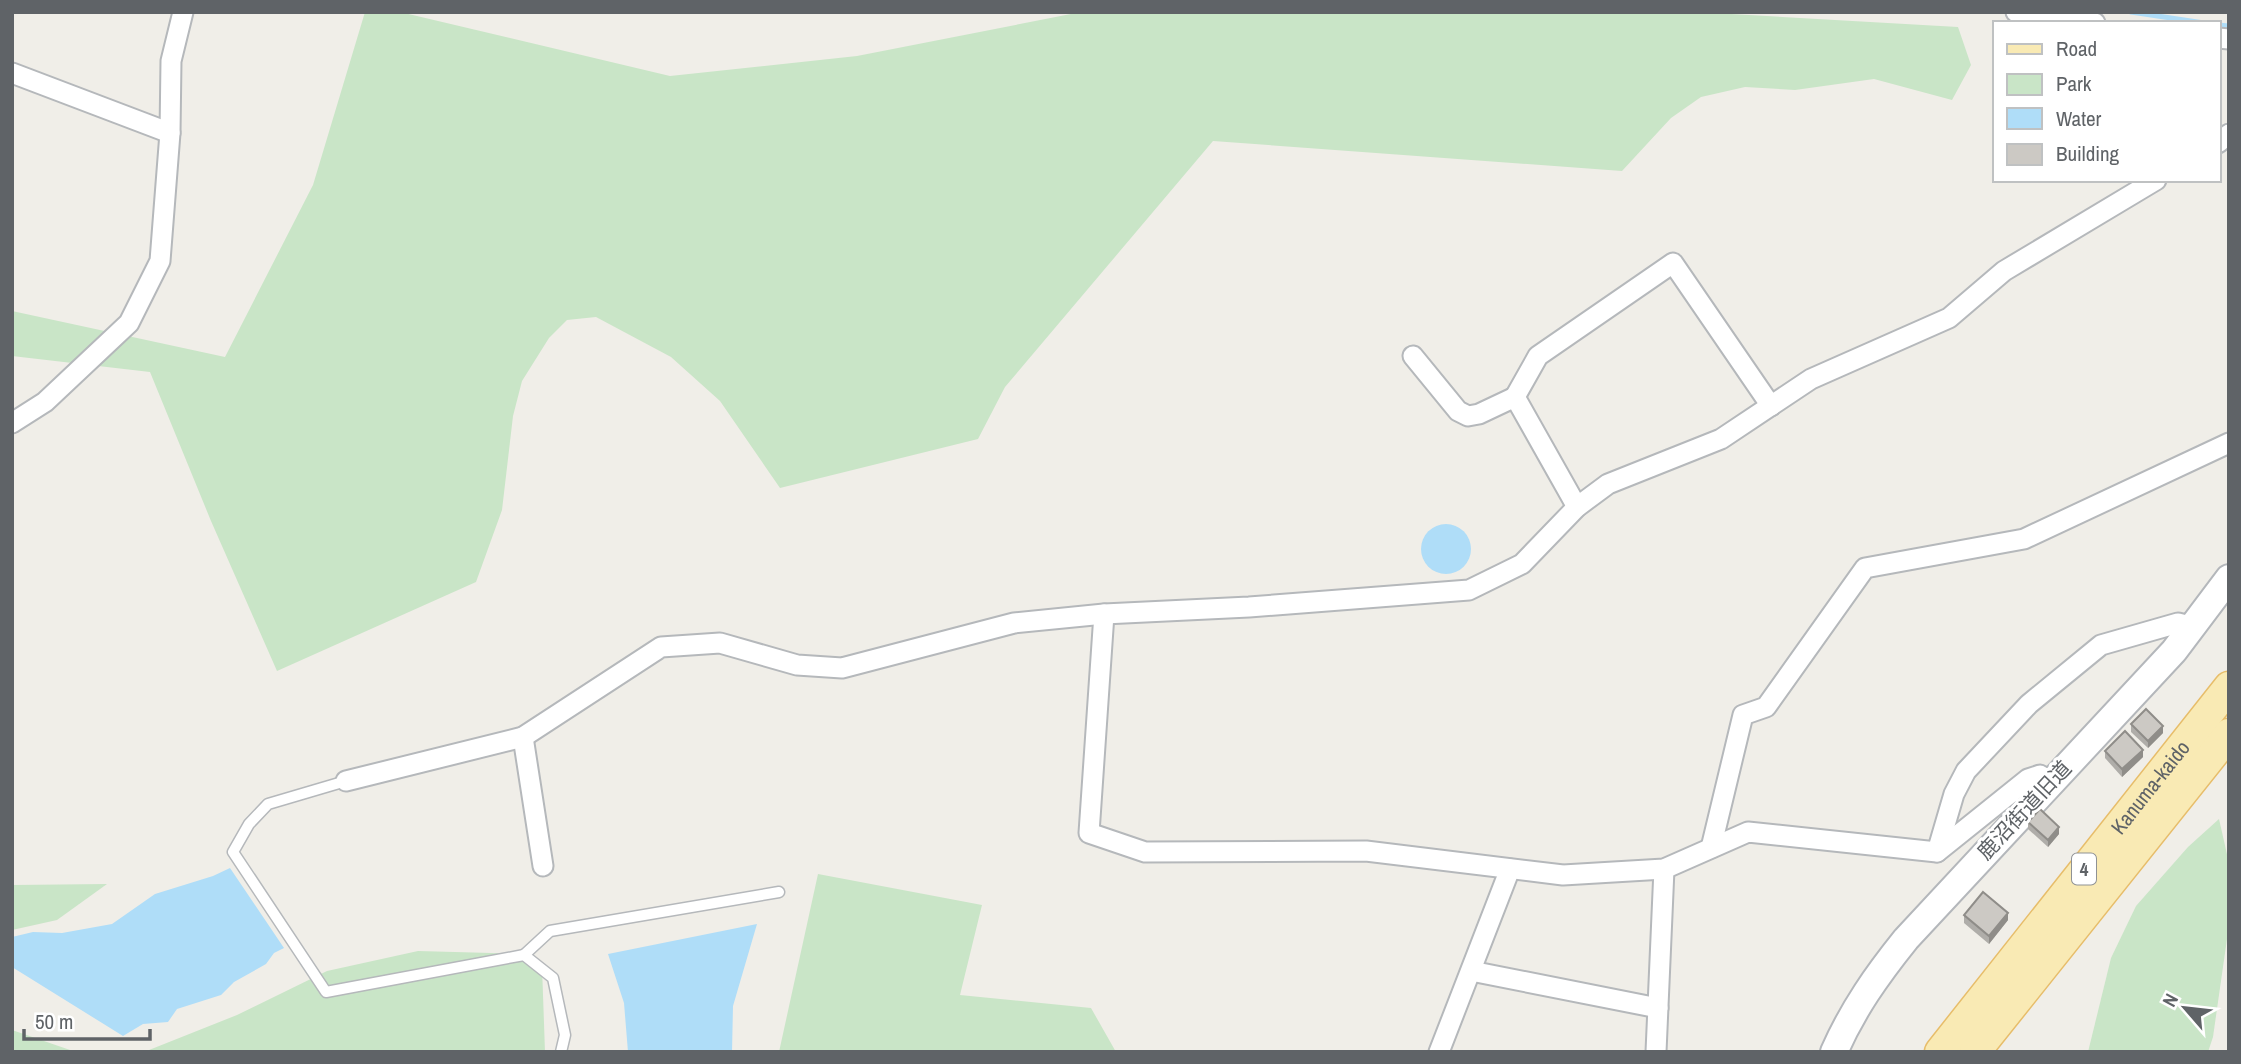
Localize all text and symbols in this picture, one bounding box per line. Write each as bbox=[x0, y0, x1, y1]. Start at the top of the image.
legend bbox=[1993, 21, 2220, 182]
text: Road bbox=[2056, 34, 2097, 63]
text: Park bbox=[2056, 69, 2092, 98]
text: Water bbox=[2056, 104, 2102, 133]
text: Building bbox=[2056, 139, 2120, 168]
street label: Kanuma-kaido bbox=[2104, 734, 2196, 840]
street label: 鹿沼街道旧道 bbox=[1970, 754, 2078, 866]
road number: 4 bbox=[2072, 854, 2096, 884]
north arrow bbox=[2150, 973, 2220, 1043]
text: N bbox=[2156, 989, 2184, 1011]
scale bar bbox=[24, 998, 150, 1042]
text: 50 m bbox=[35, 1007, 73, 1036]

